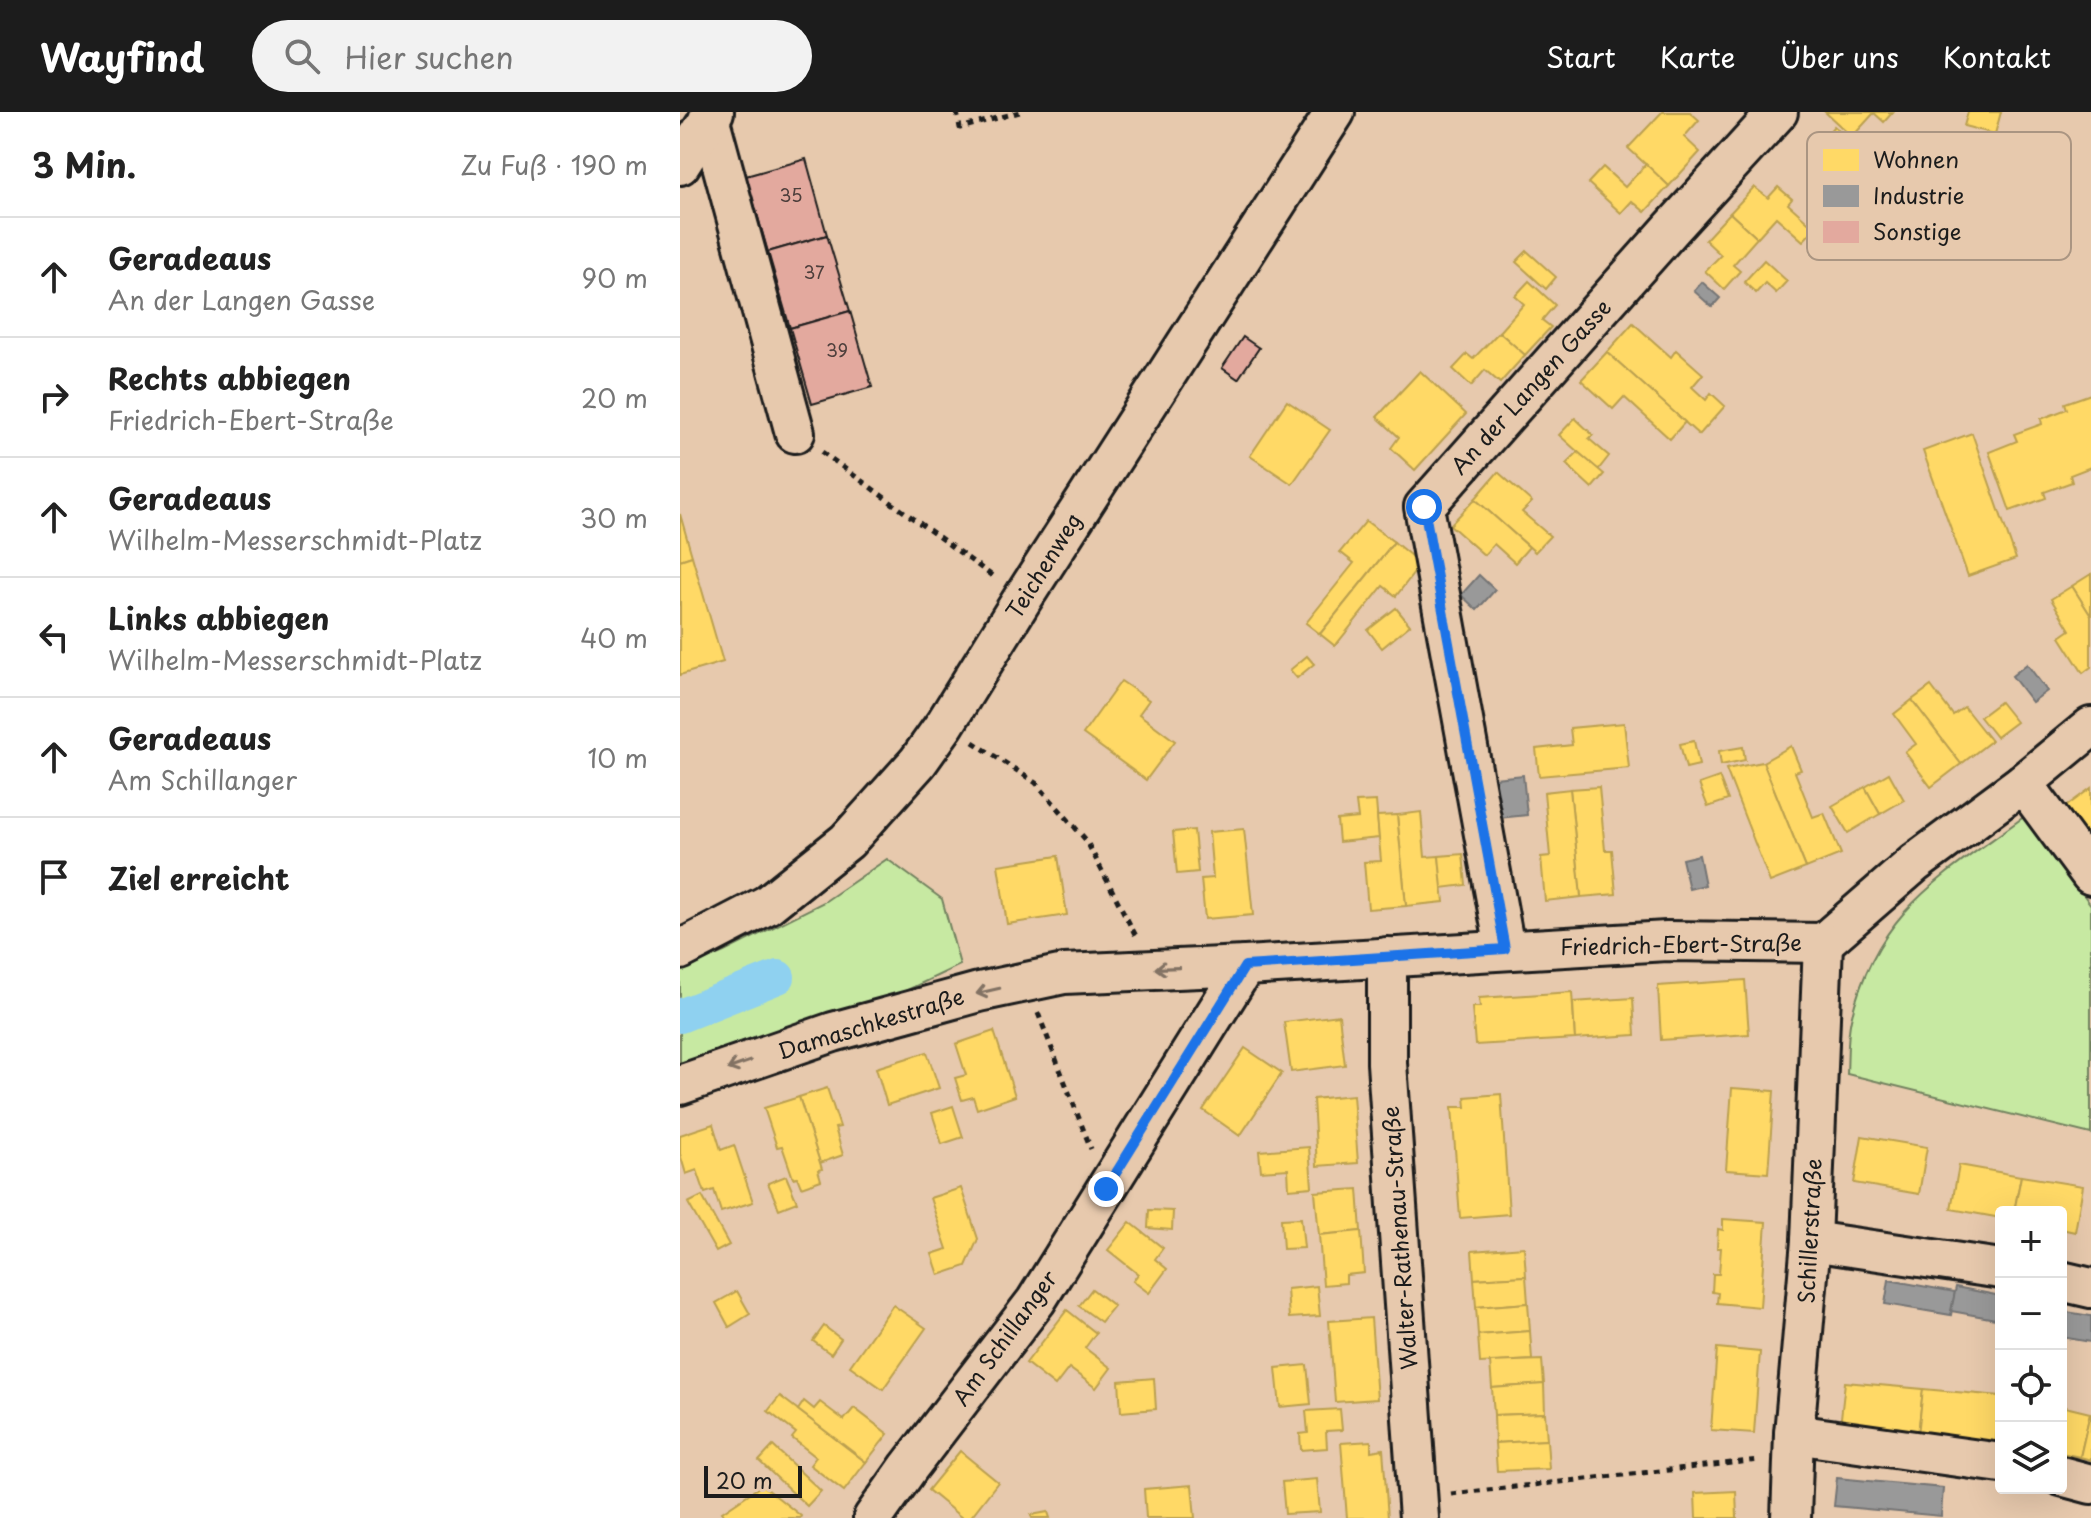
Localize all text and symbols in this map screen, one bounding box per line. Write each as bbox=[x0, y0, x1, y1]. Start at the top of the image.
search box bbox=[252, 20, 812, 92]
text: Wayfind bbox=[40, 28, 204, 85]
icon: search bbox=[280, 34, 324, 78]
text: Hier suchen bbox=[344, 34, 514, 79]
text: Start bbox=[1546, 35, 1616, 78]
text: Karte bbox=[1660, 35, 1735, 78]
text: Über uns bbox=[1779, 35, 1899, 78]
text: Kontakt bbox=[1943, 35, 2051, 78]
legend bbox=[1807, 132, 2071, 260]
text: 3 Min. bbox=[32, 138, 136, 190]
text: Wohnen bbox=[1873, 142, 1959, 175]
text: Zu Fuß · 190 m bbox=[460, 145, 648, 184]
text: Industrie bbox=[1873, 178, 1965, 211]
house number: 35 bbox=[779, 181, 803, 208]
text: Sonstige bbox=[1873, 214, 1961, 247]
text: Geradeaus bbox=[108, 235, 271, 280]
icon: ahead bbox=[32, 255, 76, 299]
text: 90 m bbox=[581, 258, 648, 297]
house number: 37 bbox=[803, 258, 825, 285]
text: An der Langen Gasse bbox=[108, 280, 375, 319]
street label: An der Langen Gasse bbox=[1442, 291, 1618, 481]
house number: 39 bbox=[826, 336, 848, 363]
text: Rechts abbiegen bbox=[108, 355, 351, 400]
icon: right bbox=[32, 375, 76, 419]
text: 20 m bbox=[581, 378, 648, 417]
text: Friedrich-Ebert-Straße bbox=[108, 400, 394, 439]
text: Geradeaus bbox=[108, 475, 271, 520]
route start bbox=[1406, 489, 1442, 525]
icon: ahead bbox=[32, 495, 76, 539]
text: 30 m bbox=[580, 498, 648, 537]
street label: Teichenweg bbox=[997, 506, 1089, 625]
text: Wilhelm-Messerschmidt-Platz bbox=[108, 520, 482, 559]
text: Links abbiegen bbox=[108, 595, 329, 640]
icon: left bbox=[32, 615, 76, 659]
text: 40 m bbox=[580, 618, 648, 657]
text: Wilhelm-Messerschmidt-Platz bbox=[108, 640, 482, 679]
text: Geradeaus bbox=[108, 715, 271, 760]
icon: ahead bbox=[32, 735, 76, 779]
text: 10 m bbox=[587, 738, 648, 777]
text: Am Schillanger bbox=[108, 760, 297, 799]
icon: arrive bbox=[32, 855, 76, 899]
text: Ziel erreicht bbox=[108, 855, 290, 900]
street label: Friedrich-Ebert-Straße bbox=[1560, 925, 1802, 962]
one-way arrow bbox=[1154, 960, 1181, 975]
street label: Damaschkestraße bbox=[773, 979, 968, 1067]
one-way arrow bbox=[975, 984, 1001, 999]
one-way arrow bbox=[727, 1058, 752, 1073]
street label: Walter-Rathenau-Straße bbox=[1373, 1105, 1424, 1371]
street label: Schillerstraße bbox=[1788, 1158, 1829, 1304]
route end bbox=[1088, 1171, 1124, 1207]
map controls bbox=[1995, 1206, 2067, 1494]
button: + bbox=[1995, 1206, 2067, 1278]
street label: Am Schillanger bbox=[943, 1262, 1065, 1412]
button: − bbox=[1995, 1278, 2067, 1350]
button: locate bbox=[1995, 1350, 2067, 1422]
button: layers bbox=[1995, 1422, 2067, 1494]
scale bar bbox=[704, 1462, 802, 1498]
text: 20 m bbox=[716, 1463, 773, 1496]

